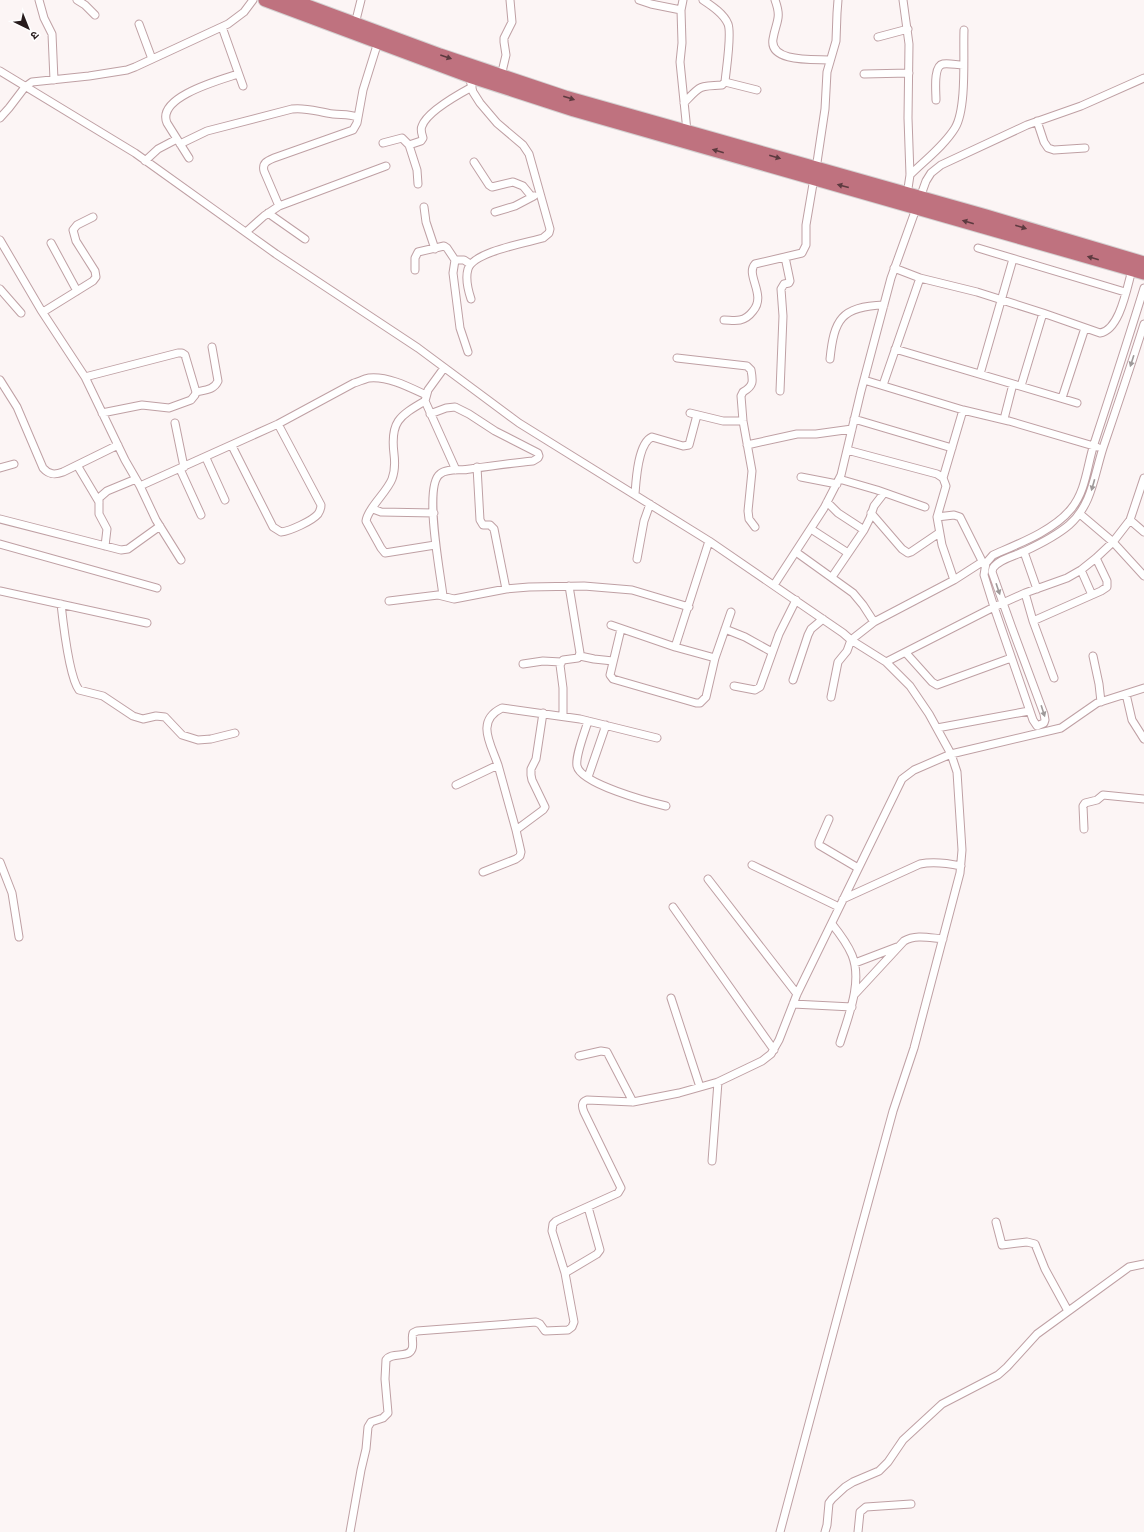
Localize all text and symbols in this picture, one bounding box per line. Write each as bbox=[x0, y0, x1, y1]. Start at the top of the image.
north arrow bbox=[8, 8, 48, 48]
text: उ bbox=[27, 28, 42, 43]
one-way arrow bbox=[440, 54, 452, 60]
one-way arrow bbox=[564, 95, 576, 101]
one-way arrow bbox=[712, 148, 724, 154]
one-way arrow bbox=[769, 154, 781, 160]
one-way arrow bbox=[837, 183, 849, 189]
one-way arrow bbox=[962, 219, 974, 225]
one-way arrow bbox=[1016, 224, 1028, 230]
one-way arrow bbox=[1087, 255, 1099, 261]
one-way arrow bbox=[1129, 355, 1135, 367]
one-way arrow bbox=[1090, 479, 1096, 491]
one-way arrow bbox=[995, 583, 1001, 595]
one-way arrow bbox=[1040, 705, 1046, 717]

